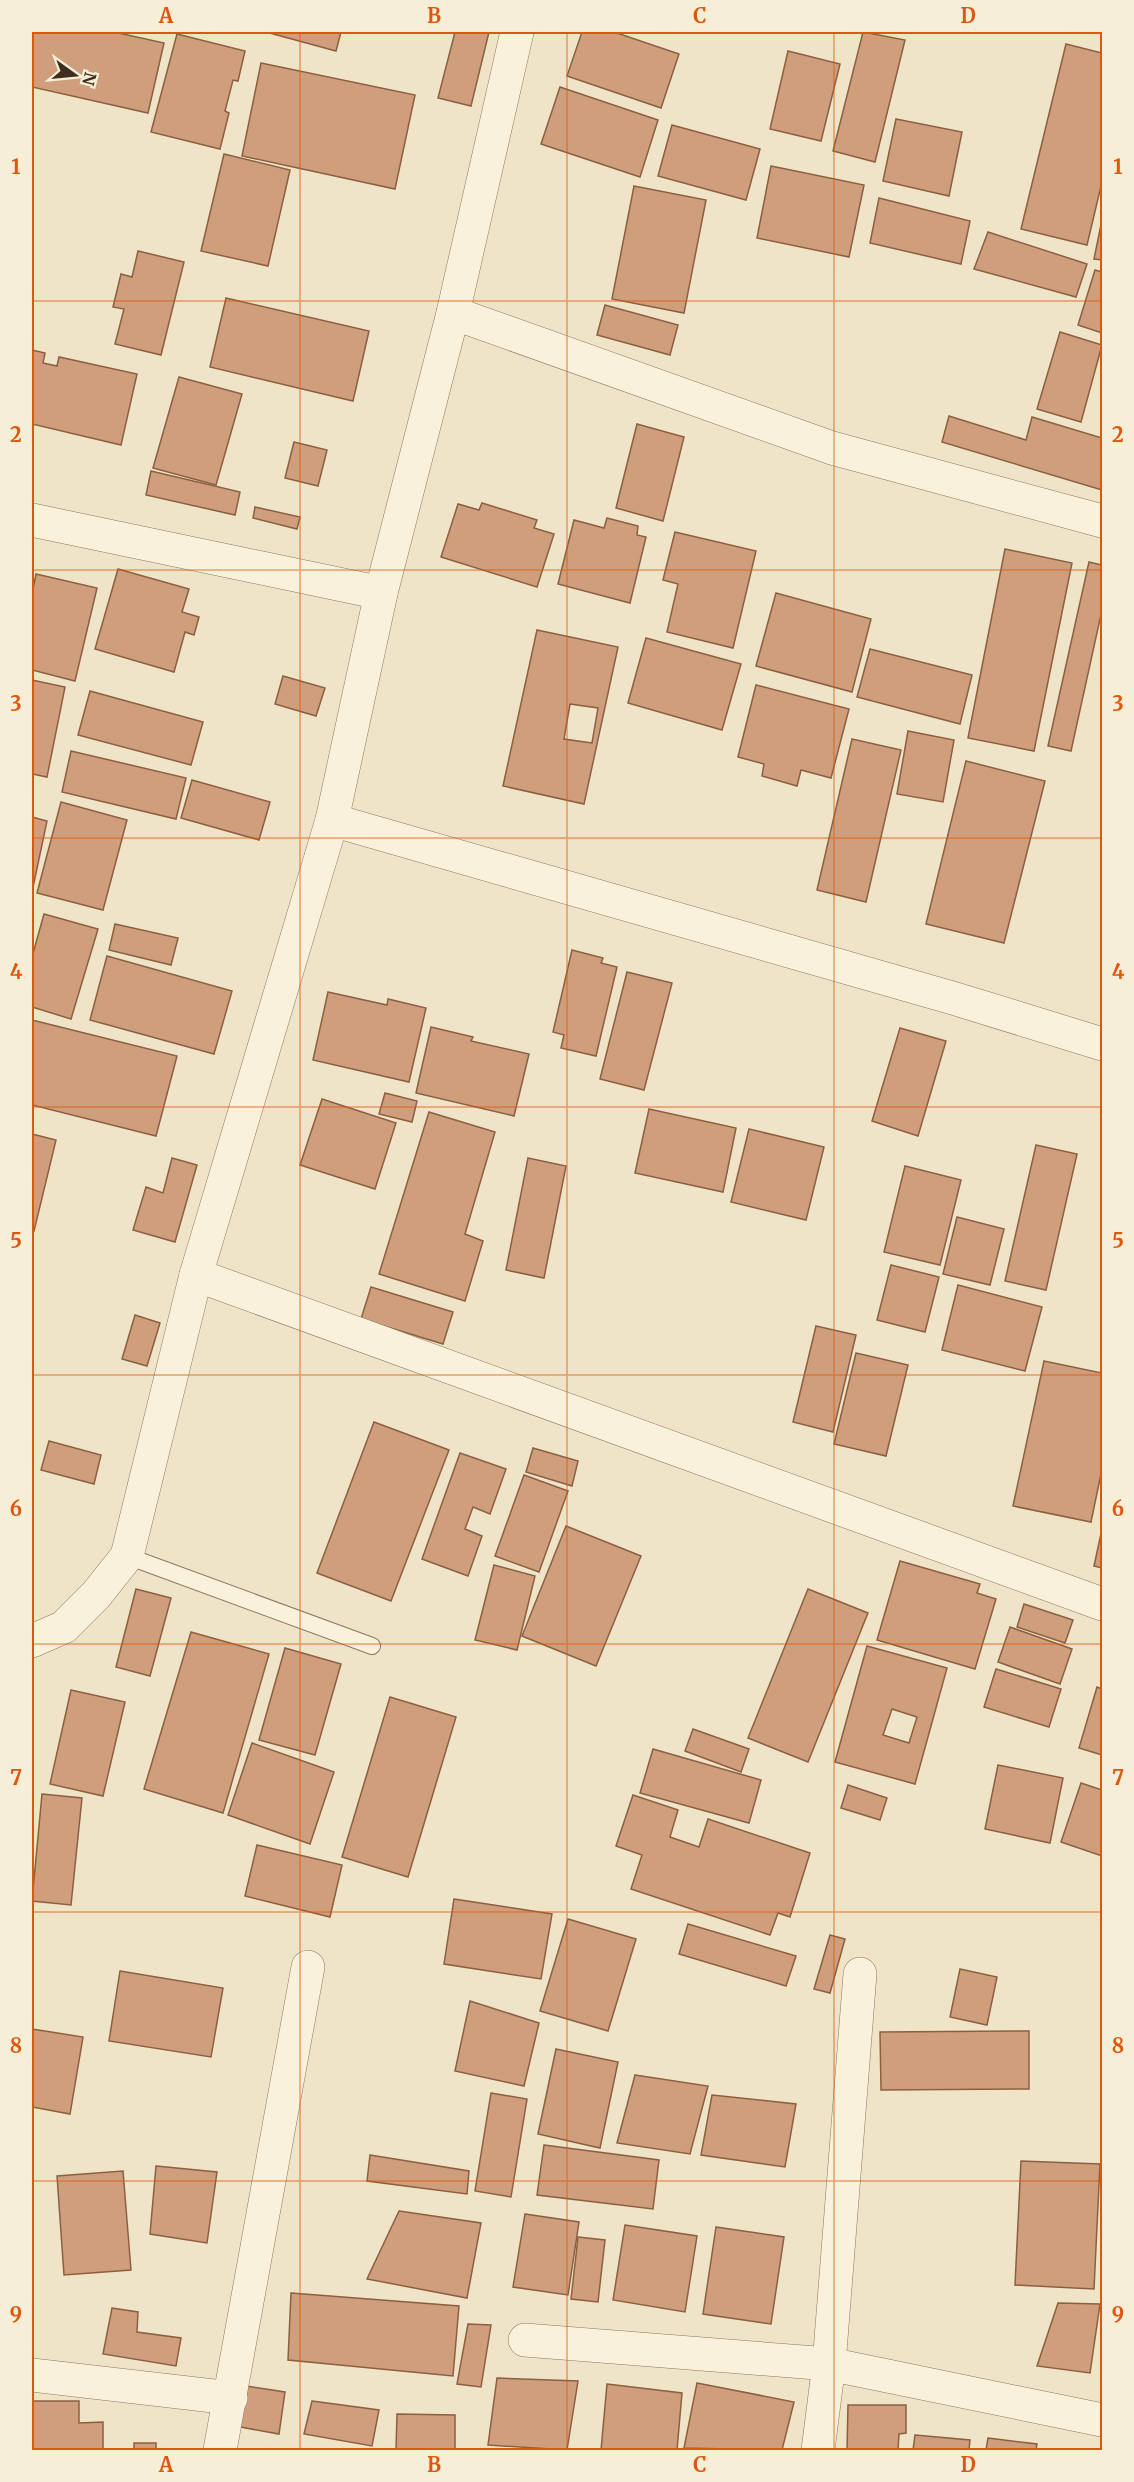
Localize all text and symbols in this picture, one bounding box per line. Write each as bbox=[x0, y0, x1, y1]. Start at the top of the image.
text: A bbox=[158, 3, 174, 28]
text: B bbox=[427, 3, 441, 28]
text: C bbox=[693, 3, 707, 28]
text: D bbox=[960, 3, 976, 28]
north arrow bbox=[45, 45, 105, 105]
text: N bbox=[78, 70, 101, 88]
text: 1 bbox=[11, 154, 21, 179]
text: 1 bbox=[1113, 154, 1123, 179]
text: 2 bbox=[10, 422, 22, 447]
text: 2 bbox=[1112, 422, 1124, 447]
text: 3 bbox=[10, 691, 22, 716]
text: 3 bbox=[1112, 691, 1124, 716]
text: 4 bbox=[10, 959, 23, 984]
text: 4 bbox=[1112, 959, 1125, 984]
text: 5 bbox=[10, 1228, 22, 1253]
text: 5 bbox=[1112, 1228, 1124, 1253]
text: 6 bbox=[10, 1496, 22, 1521]
text: 6 bbox=[1112, 1496, 1124, 1521]
text: 7 bbox=[10, 1765, 22, 1790]
text: 7 bbox=[1112, 1765, 1124, 1790]
text: 8 bbox=[10, 2033, 22, 2058]
text: 8 bbox=[1112, 2033, 1124, 2058]
text: 9 bbox=[10, 2302, 22, 2327]
text: 9 bbox=[1112, 2302, 1124, 2327]
text: A bbox=[158, 2452, 174, 2477]
text: B bbox=[427, 2452, 441, 2477]
text: C bbox=[693, 2452, 707, 2477]
text: D bbox=[960, 2452, 976, 2477]

